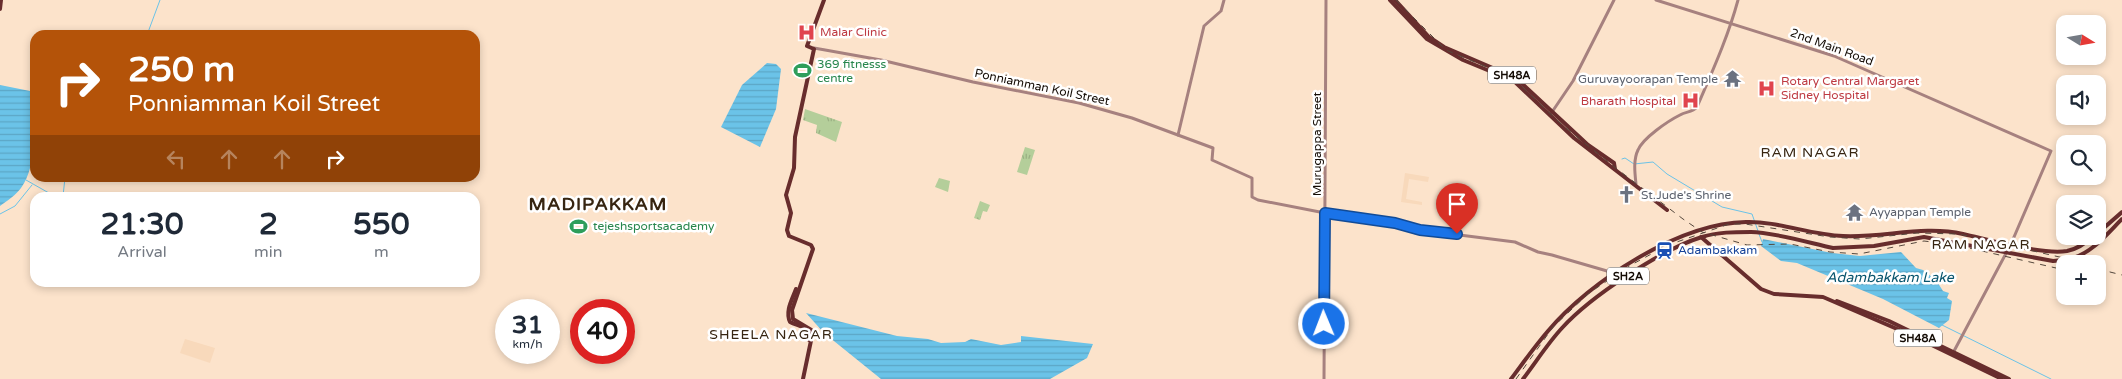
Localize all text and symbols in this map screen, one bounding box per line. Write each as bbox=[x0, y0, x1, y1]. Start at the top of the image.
north arrow bbox=[2056, 15, 2106, 65]
map controls bbox=[2056, 15, 2106, 305]
hospital icon: Malar Clinic bbox=[796, 22, 816, 42]
place label: Malar Clinic bbox=[820, 25, 887, 39]
street label: 2nd Main Road bbox=[1789, 25, 1875, 69]
text: 250 m bbox=[128, 49, 235, 91]
icon: right bbox=[45, 50, 110, 115]
place label: 369 fitnesss centre bbox=[817, 57, 887, 85]
sports icon: 369 fitnesss centre bbox=[793, 61, 813, 81]
street label: Ponniamman Koil Street bbox=[973, 66, 1111, 108]
road number: SH48A bbox=[1488, 66, 1536, 84]
temple icon: Guruvayoorapan Temple bbox=[1722, 69, 1742, 89]
place label: Guruvayoorapan Temple bbox=[1578, 72, 1718, 86]
place label: Rotary Central Margaret Sidney Hospital bbox=[1781, 74, 1920, 102]
button: sound bbox=[2056, 75, 2106, 125]
hospital icon: Rotary Central Margaret Sidney Hospital bbox=[1757, 78, 1777, 98]
text: Ponniamman Koil Street bbox=[128, 91, 380, 117]
street label: Murugappa Street bbox=[1310, 91, 1324, 196]
hospital icon: Bharath Hospital bbox=[1680, 91, 1700, 111]
place label: Bharath Hospital bbox=[1581, 94, 1676, 108]
button: search bbox=[2056, 135, 2106, 185]
district label: RAM NAGAR bbox=[1760, 144, 1860, 161]
icon: left bbox=[162, 145, 190, 173]
icon: ahead bbox=[215, 145, 243, 173]
icon: ahead bbox=[268, 145, 296, 173]
icon: right bbox=[321, 145, 349, 173]
pin bbox=[1436, 183, 1478, 234]
church icon: St.Jude's Shrine bbox=[1617, 185, 1637, 205]
place label: St.Jude's Shrine bbox=[1641, 188, 1731, 202]
icon: arrive bbox=[1443, 190, 1471, 218]
district label: MADIPAKKAM bbox=[529, 193, 667, 215]
button: layers bbox=[2056, 195, 2106, 245]
temple icon: Ayyappan Temple bbox=[1845, 202, 1865, 222]
place label: Ayyappan Temple bbox=[1869, 205, 1971, 219]
text: 21:30 bbox=[100, 206, 184, 243]
text: 2 bbox=[259, 206, 278, 243]
text: 550 bbox=[353, 206, 410, 243]
sports icon: tejeshsportsacademy bbox=[569, 216, 589, 236]
place label: tejeshsportsacademy bbox=[593, 219, 715, 233]
district label: RAM NAGAR bbox=[1931, 236, 2031, 253]
station icon: Adambakkam bbox=[1654, 240, 1674, 260]
text: Arrival bbox=[117, 242, 167, 262]
text: min bbox=[254, 242, 283, 262]
text: m bbox=[374, 242, 389, 262]
place label: Adambakkam bbox=[1678, 243, 1757, 257]
button: + bbox=[2056, 255, 2106, 305]
road number: SH2A bbox=[1607, 268, 1649, 284]
water label: Adambakkam Lake bbox=[1826, 269, 1955, 286]
position arrow bbox=[1297, 297, 1349, 349]
speed limit sign: 40 bbox=[570, 299, 635, 364]
text: 31 bbox=[512, 310, 543, 340]
district label: SHEELA NAGAR bbox=[709, 326, 833, 343]
road number: SH48A bbox=[1894, 329, 1942, 346]
text: km/h bbox=[512, 337, 543, 351]

